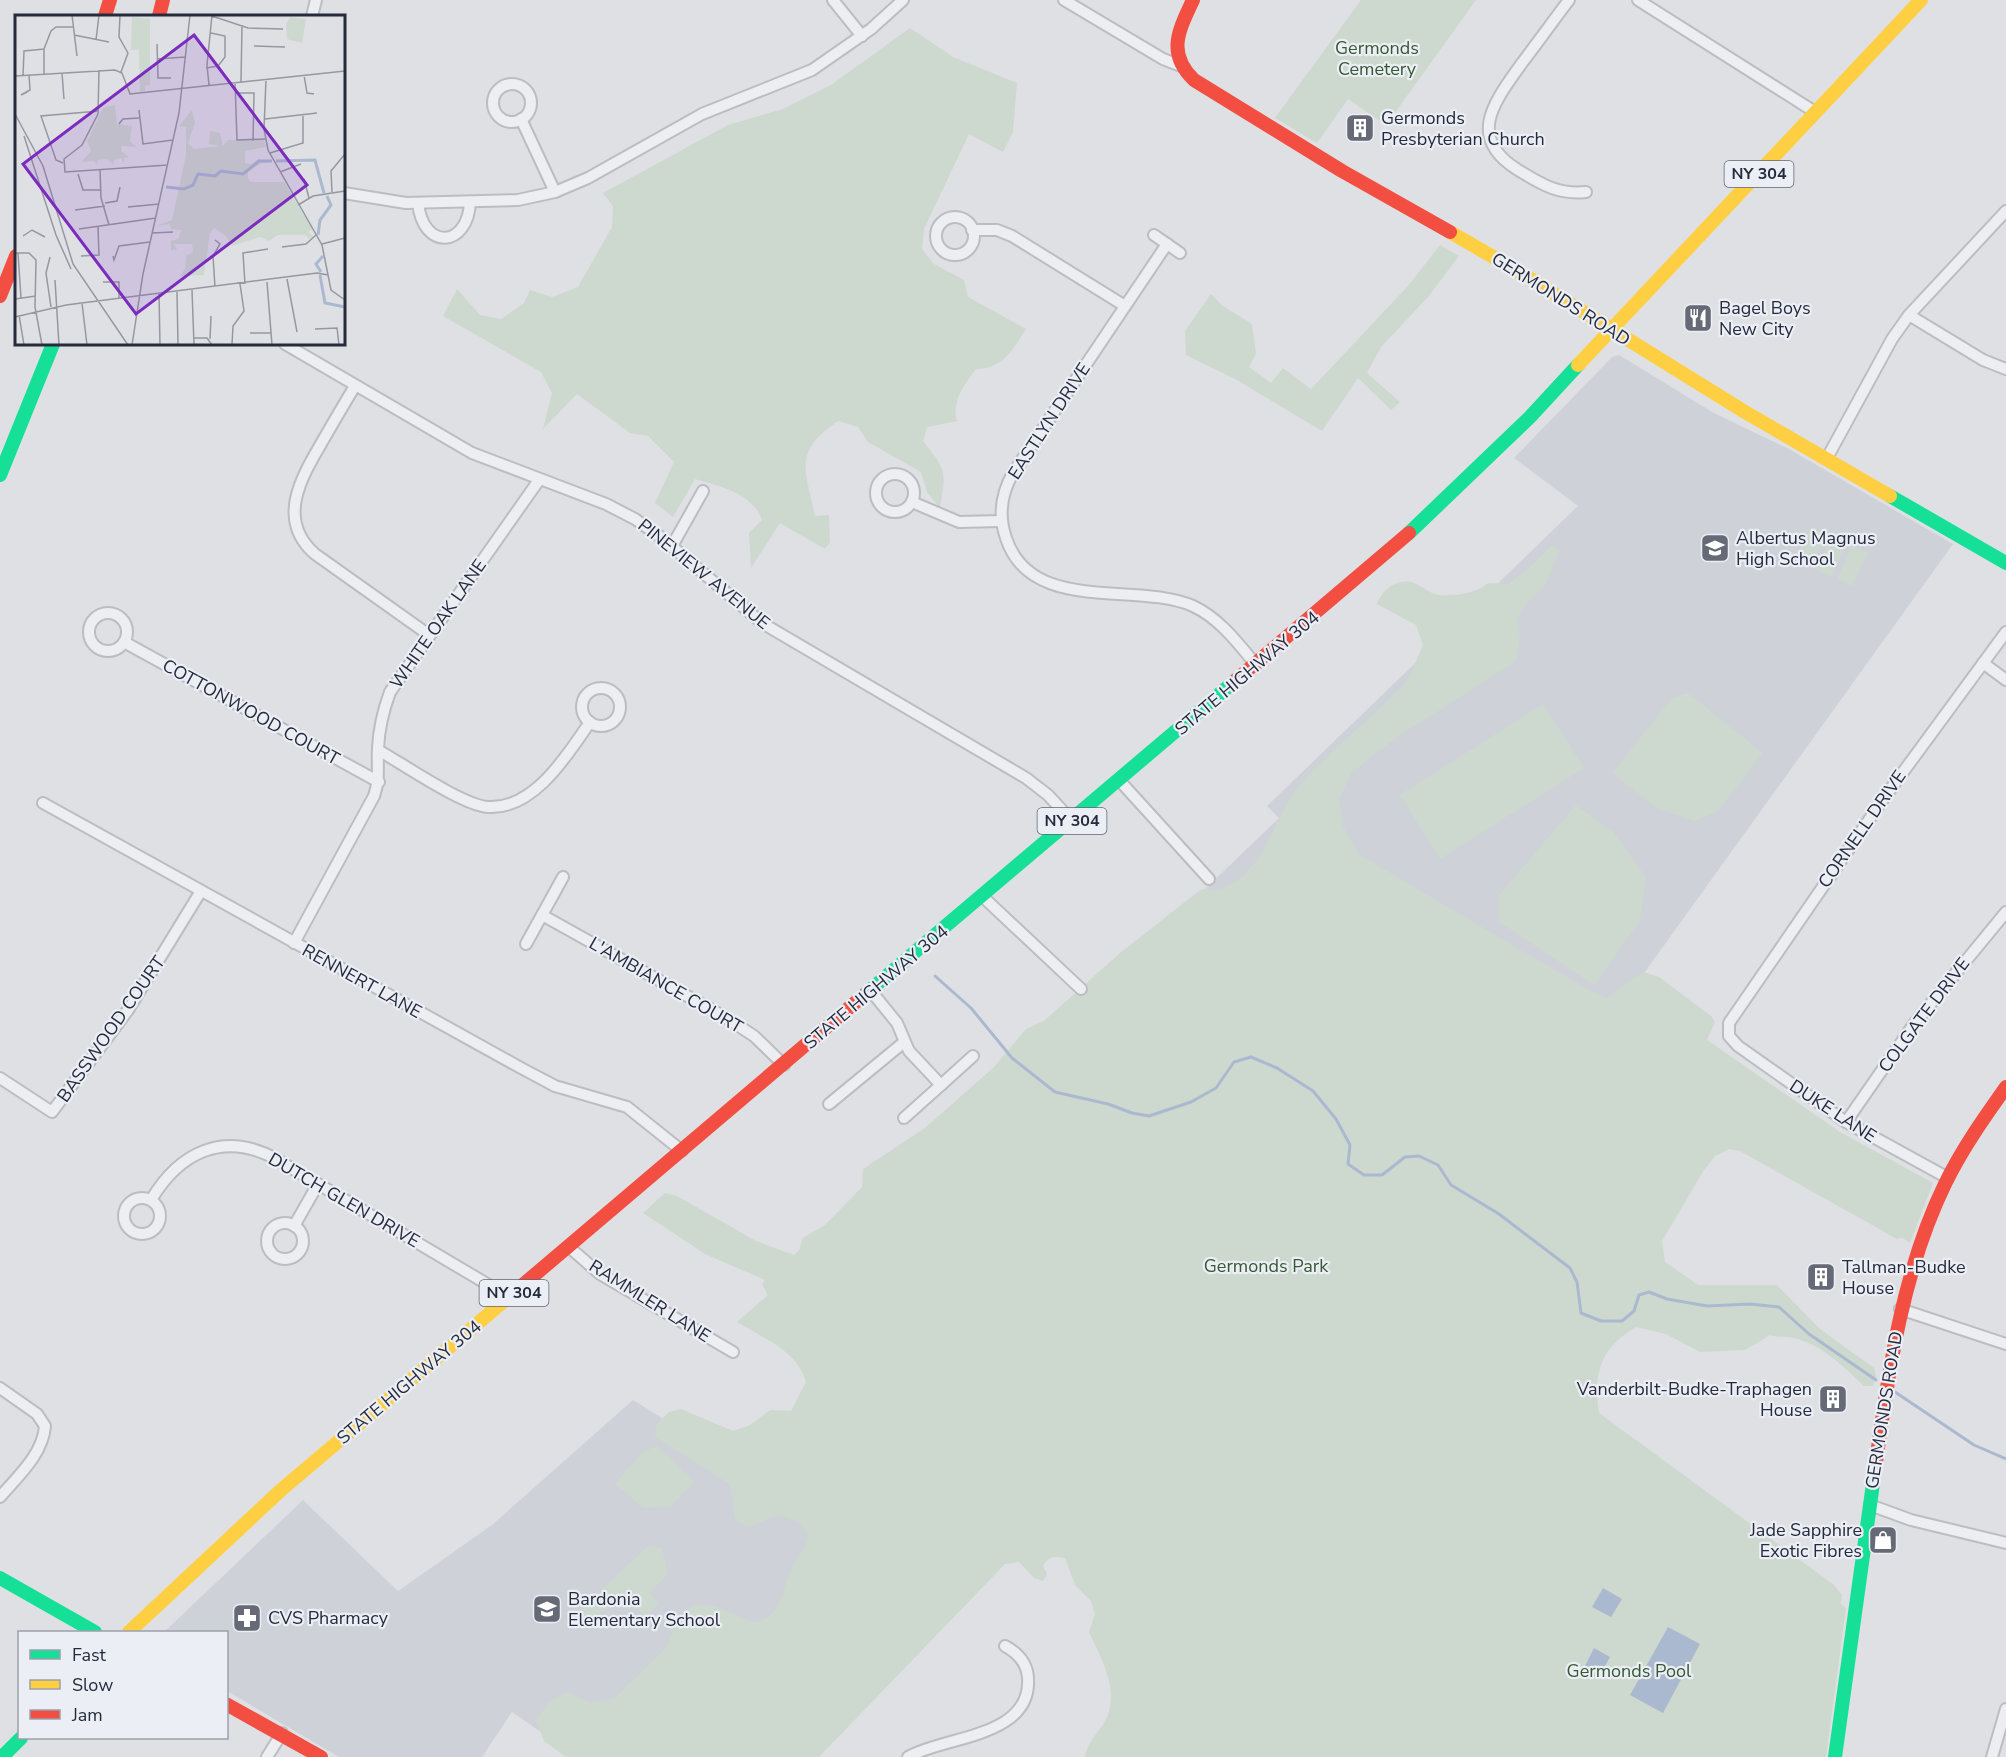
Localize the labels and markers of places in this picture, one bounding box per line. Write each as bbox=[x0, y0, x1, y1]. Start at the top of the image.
place label: Germonds Presbyterian Church bbox=[1381, 106, 1545, 151]
building icon: Germonds Presbyterian Church bbox=[1344, 112, 1376, 144]
place label: Bagel Boys New City bbox=[1719, 296, 1811, 341]
restaurant icon: Bagel Boys New City bbox=[1682, 302, 1714, 334]
place label: Albertus Magnus High School bbox=[1736, 526, 1876, 571]
school or university icon: Albertus Magnus High School bbox=[1699, 532, 1731, 564]
place label: Tallman-Budke House bbox=[1842, 1255, 1966, 1300]
building icon: Tallman-Budke House bbox=[1805, 1261, 1837, 1293]
place label: Vanderbilt-Budke-Traphagen House bbox=[1576, 1377, 1812, 1422]
building icon: Vanderbilt-Budke-Traphagen House bbox=[1817, 1383, 1849, 1415]
place label: Jade Sapphire Exotic Fibres bbox=[1749, 1518, 1862, 1563]
shop icon: Jade Sapphire Exotic Fibres bbox=[1867, 1524, 1899, 1556]
place label: Bardonia Elementary School bbox=[568, 1587, 721, 1632]
school or university icon: Bardonia Elementary School bbox=[531, 1593, 563, 1625]
pharmacy icon: CVS Pharmacy bbox=[231, 1602, 263, 1634]
place label: CVS Pharmacy bbox=[268, 1606, 389, 1630]

